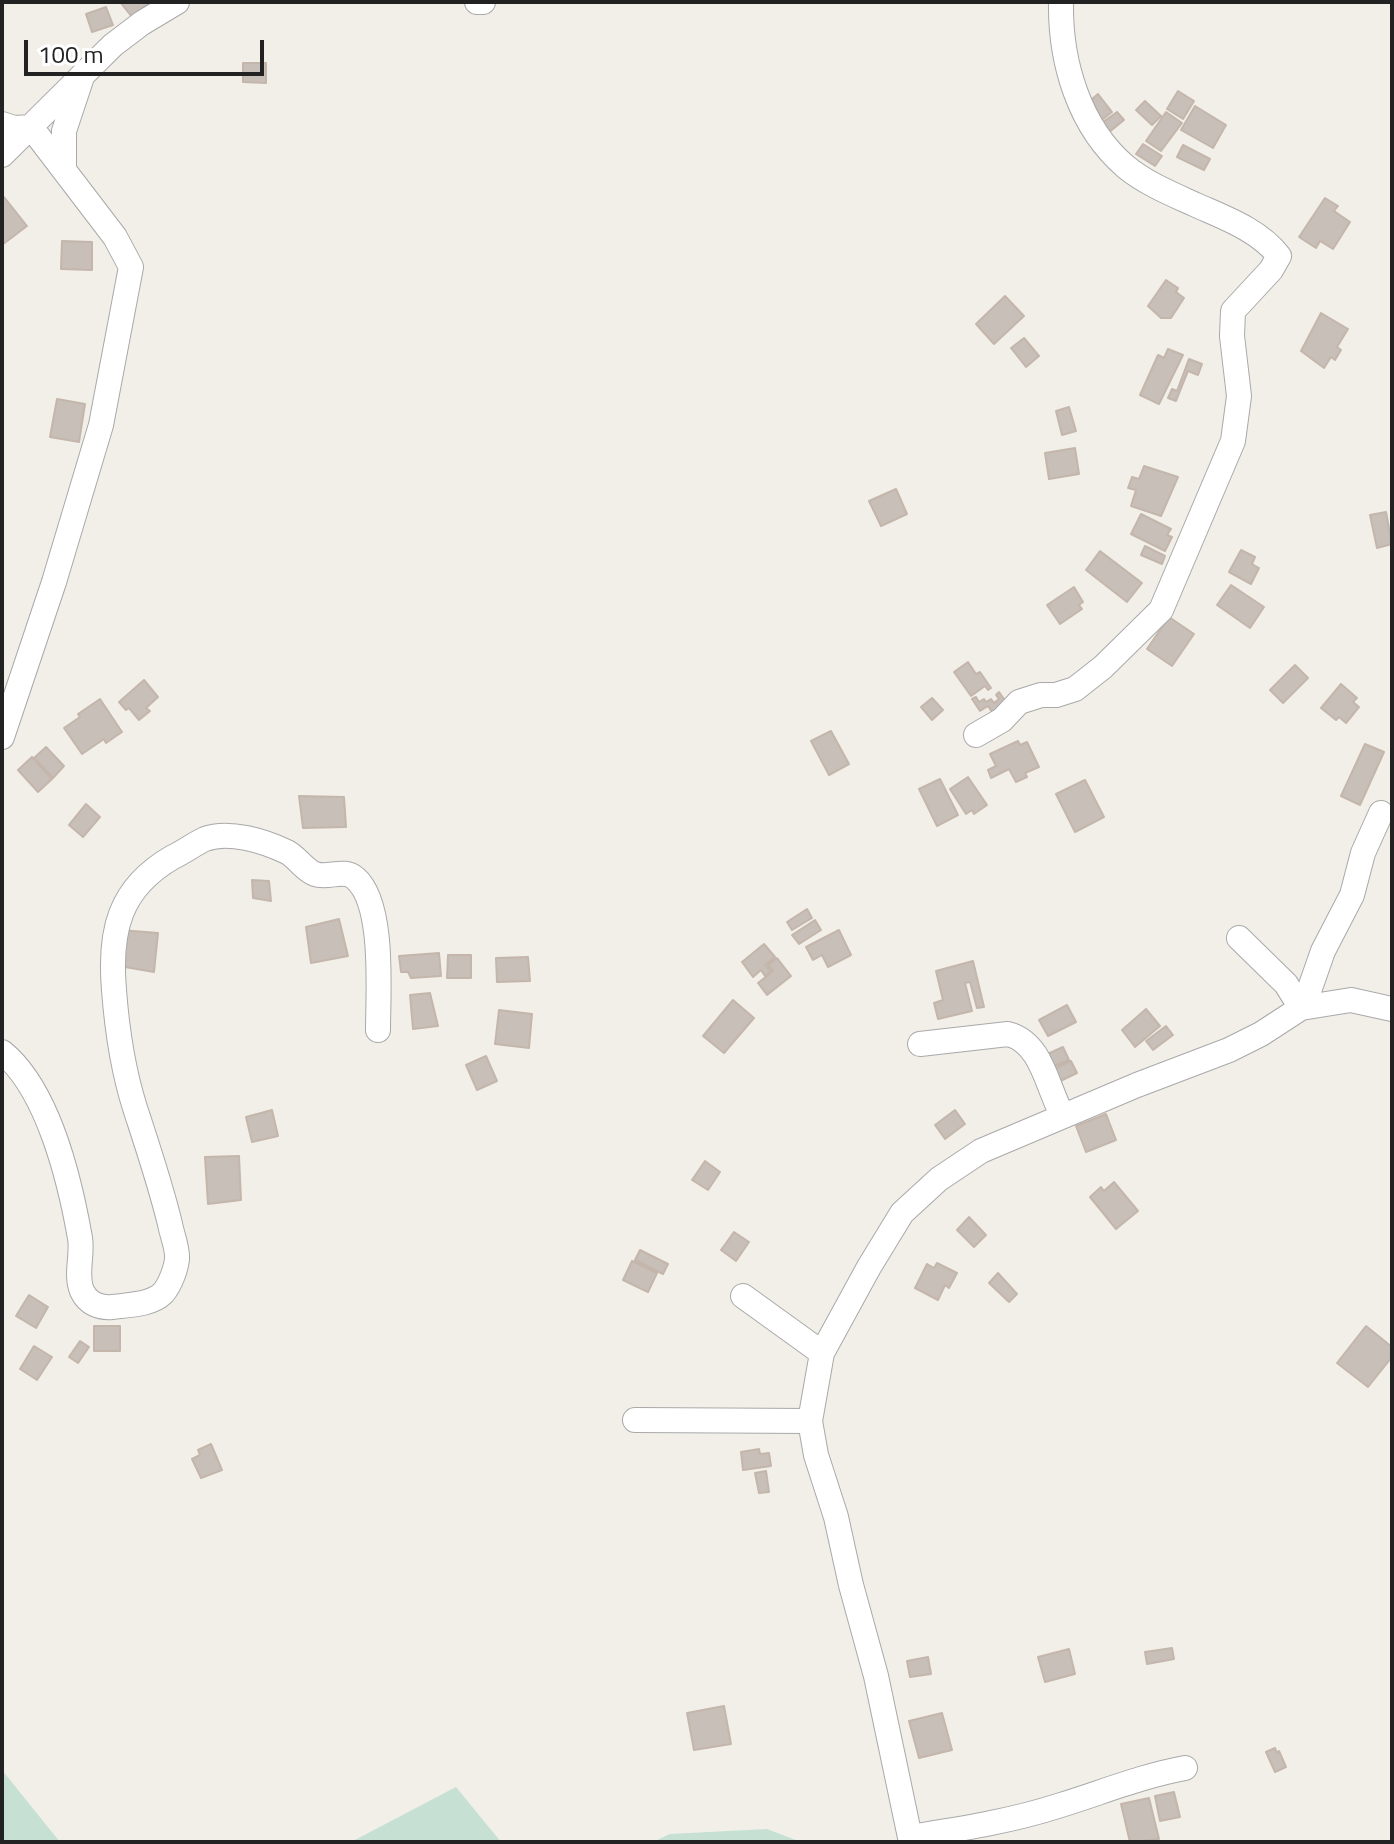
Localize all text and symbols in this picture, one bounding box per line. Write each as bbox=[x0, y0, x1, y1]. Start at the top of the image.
scale bar bbox=[28, 24, 268, 74]
text: 100 m bbox=[38, 36, 104, 72]

